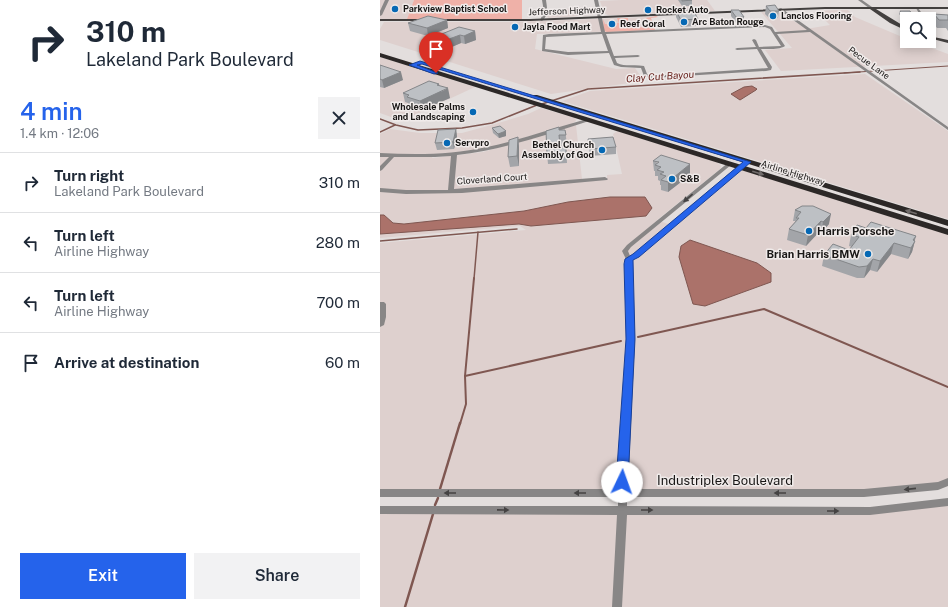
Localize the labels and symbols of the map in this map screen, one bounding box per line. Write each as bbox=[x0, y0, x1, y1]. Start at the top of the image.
place label: Parkview Baptist School bbox=[403, 3, 507, 14]
marker: Parkview Baptist School bbox=[390, 4, 400, 14]
street label: Jefferson Highway bbox=[528, 4, 606, 17]
place label: Rocket Auto bbox=[656, 4, 709, 15]
marker: Rocket Auto bbox=[643, 5, 653, 15]
place label: Lanclos Flooring bbox=[781, 10, 852, 21]
marker: Lanclos Flooring bbox=[768, 11, 778, 21]
place label: Arc Baton Rouge bbox=[692, 16, 764, 27]
marker: Arc Baton Rouge bbox=[679, 17, 689, 27]
place label: Reef Coral bbox=[620, 18, 665, 29]
marker: Reef Coral bbox=[607, 19, 617, 29]
place label: Jayla Food Mart bbox=[523, 21, 591, 32]
marker: Jayla Food Mart bbox=[510, 22, 520, 32]
pin bbox=[419, 32, 453, 73]
street label: Pecue Lane bbox=[846, 44, 892, 81]
water label: Clay Cut Bayou bbox=[625, 68, 695, 84]
place label: Wholesale Palms and Landscaping bbox=[392, 101, 465, 122]
marker: Wholesale Palms and Landscaping bbox=[468, 107, 478, 117]
place label: Servpro bbox=[455, 137, 489, 148]
marker: Servpro bbox=[442, 138, 452, 148]
place label: Bethel Church Assembly of God bbox=[522, 139, 594, 160]
marker: Bethel Church Assembly of God bbox=[597, 145, 607, 155]
street label: Airline Highway bbox=[760, 158, 826, 187]
one-way arrow bbox=[752, 170, 764, 176]
street label: Cloverland Court bbox=[456, 171, 528, 186]
place label: S&B bbox=[680, 173, 699, 184]
marker: S&B bbox=[667, 174, 677, 184]
one-way arrow bbox=[683, 193, 693, 202]
one-way arrow bbox=[904, 209, 916, 215]
place label: Harris Porsche bbox=[817, 225, 894, 237]
marker: Harris Porsche bbox=[804, 226, 814, 236]
place label: Brian Harris BMW bbox=[766, 248, 860, 260]
marker: Brian Harris BMW bbox=[863, 249, 873, 259]
position arrow bbox=[601, 461, 643, 503]
street label: Industriplex Boulevard bbox=[657, 473, 793, 488]
one-way arrow bbox=[904, 485, 916, 492]
one-way arrow bbox=[443, 490, 456, 496]
one-way arrow bbox=[573, 490, 586, 496]
one-way arrow bbox=[773, 490, 786, 496]
one-way arrow bbox=[497, 507, 510, 513]
one-way arrow bbox=[641, 507, 654, 513]
one-way arrow bbox=[827, 508, 840, 514]

